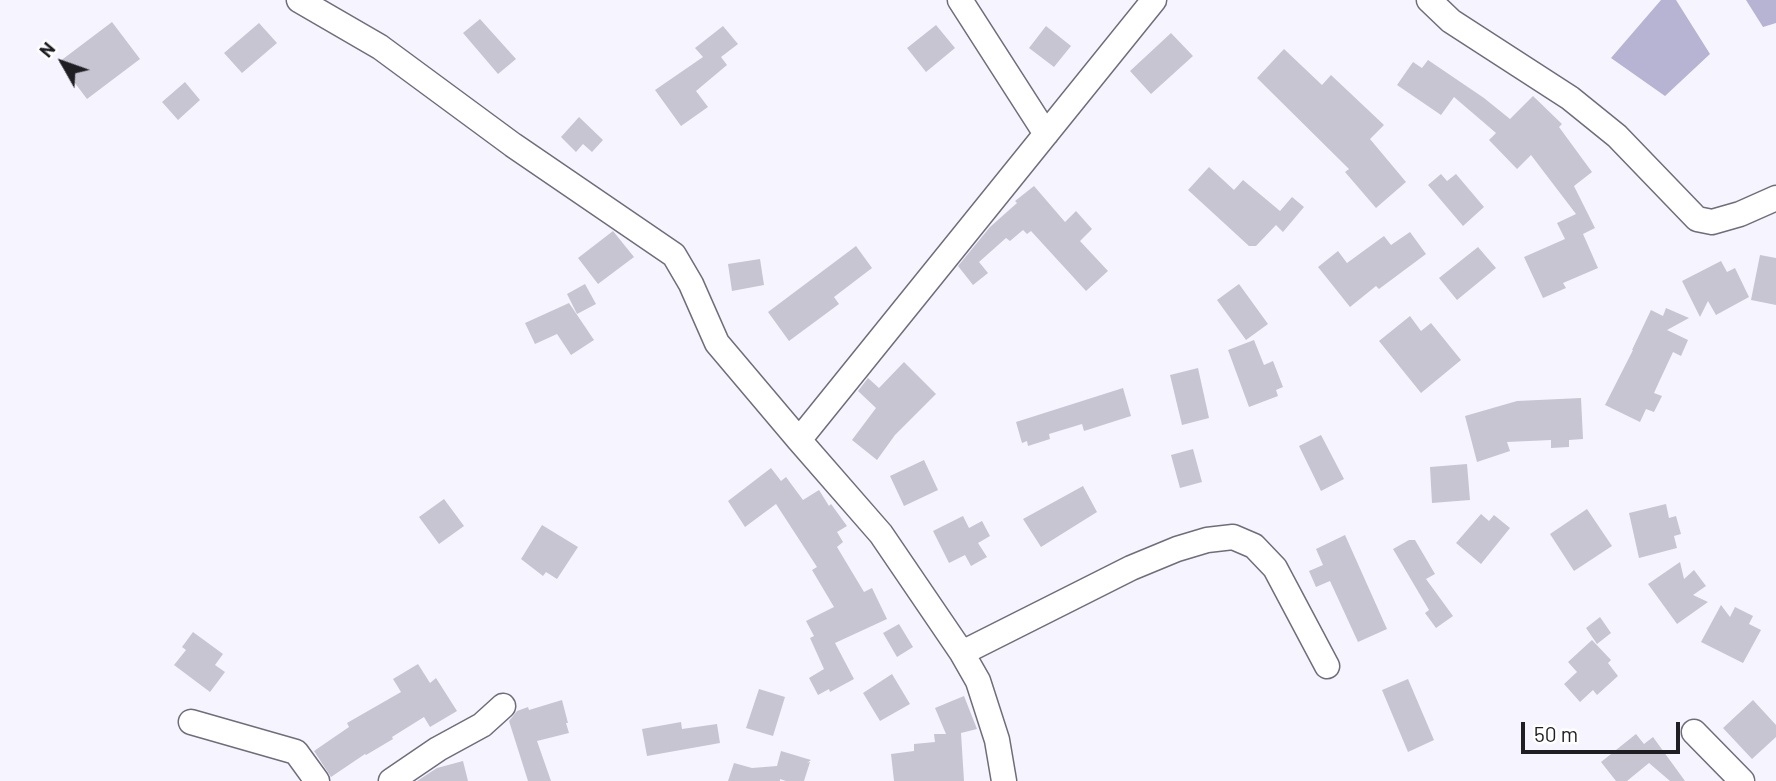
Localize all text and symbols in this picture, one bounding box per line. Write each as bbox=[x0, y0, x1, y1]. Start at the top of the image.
north arrow bbox=[28, 28, 98, 98]
text: N bbox=[34, 37, 59, 61]
scale bar bbox=[1524, 708, 1683, 752]
text: 50 m bbox=[1534, 721, 1578, 746]

